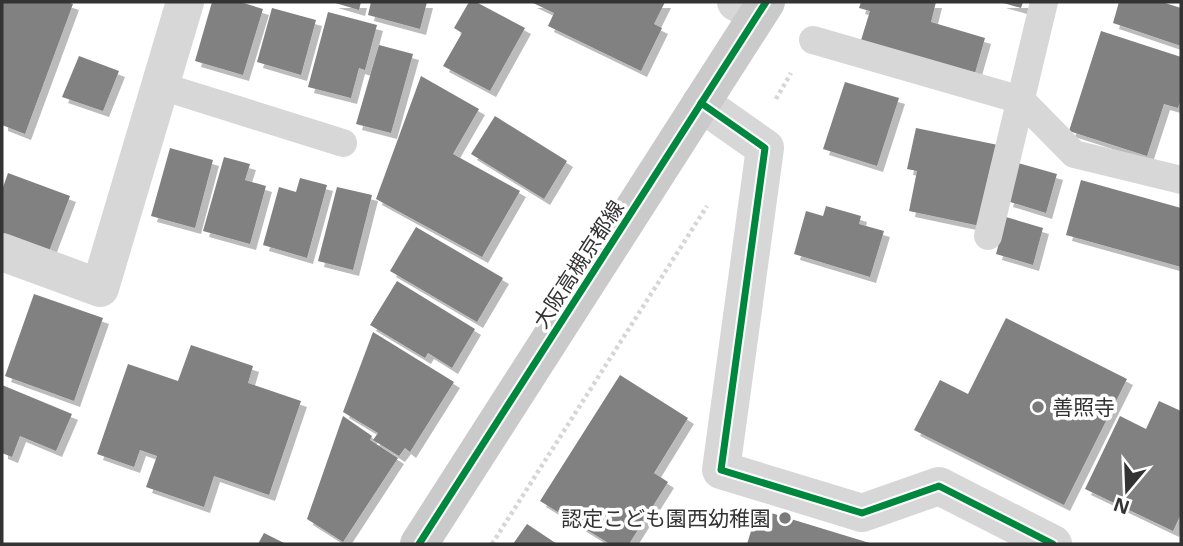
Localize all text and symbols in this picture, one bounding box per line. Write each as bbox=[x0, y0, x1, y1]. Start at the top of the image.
street label: 大阪高槻京都線 bbox=[526, 195, 630, 333]
place label: 善照寺 bbox=[1052, 393, 1115, 421]
marker: 善照寺 bbox=[1030, 399, 1046, 415]
north arrow bbox=[1092, 455, 1162, 525]
text: N bbox=[1110, 491, 1133, 521]
place label: 認定こども園西幼稚園 bbox=[561, 504, 771, 532]
marker: 認定こども園西幼稚園 bbox=[777, 510, 793, 526]

